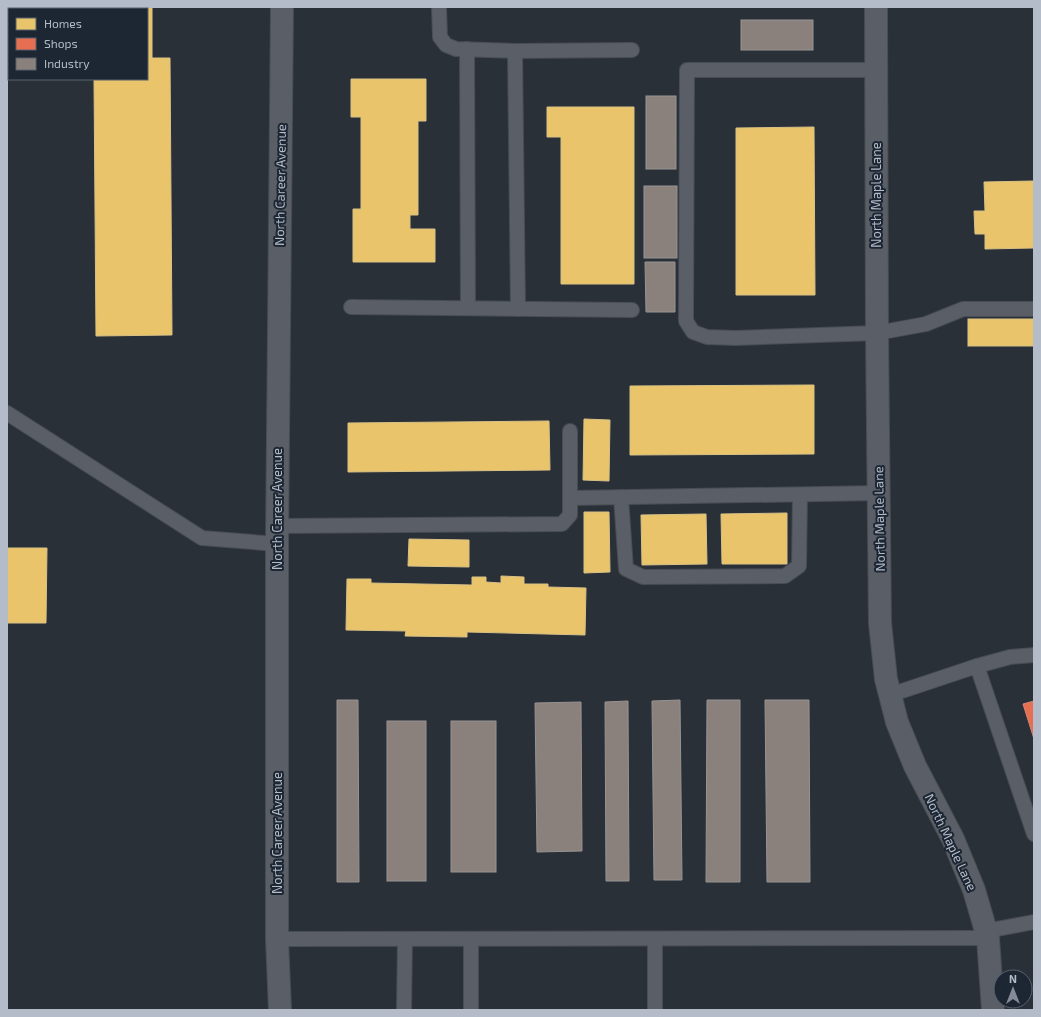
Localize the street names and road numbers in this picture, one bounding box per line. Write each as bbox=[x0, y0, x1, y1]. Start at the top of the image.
street label: North Career Avenue bbox=[271, 124, 289, 246]
street label: North Maple Lane bbox=[868, 142, 884, 248]
street label: North Career Avenue bbox=[269, 448, 285, 570]
street label: North Maple Lane bbox=[870, 466, 888, 572]
street label: North Career Avenue bbox=[269, 772, 285, 894]
street label: North Maple Lane bbox=[921, 791, 981, 893]

